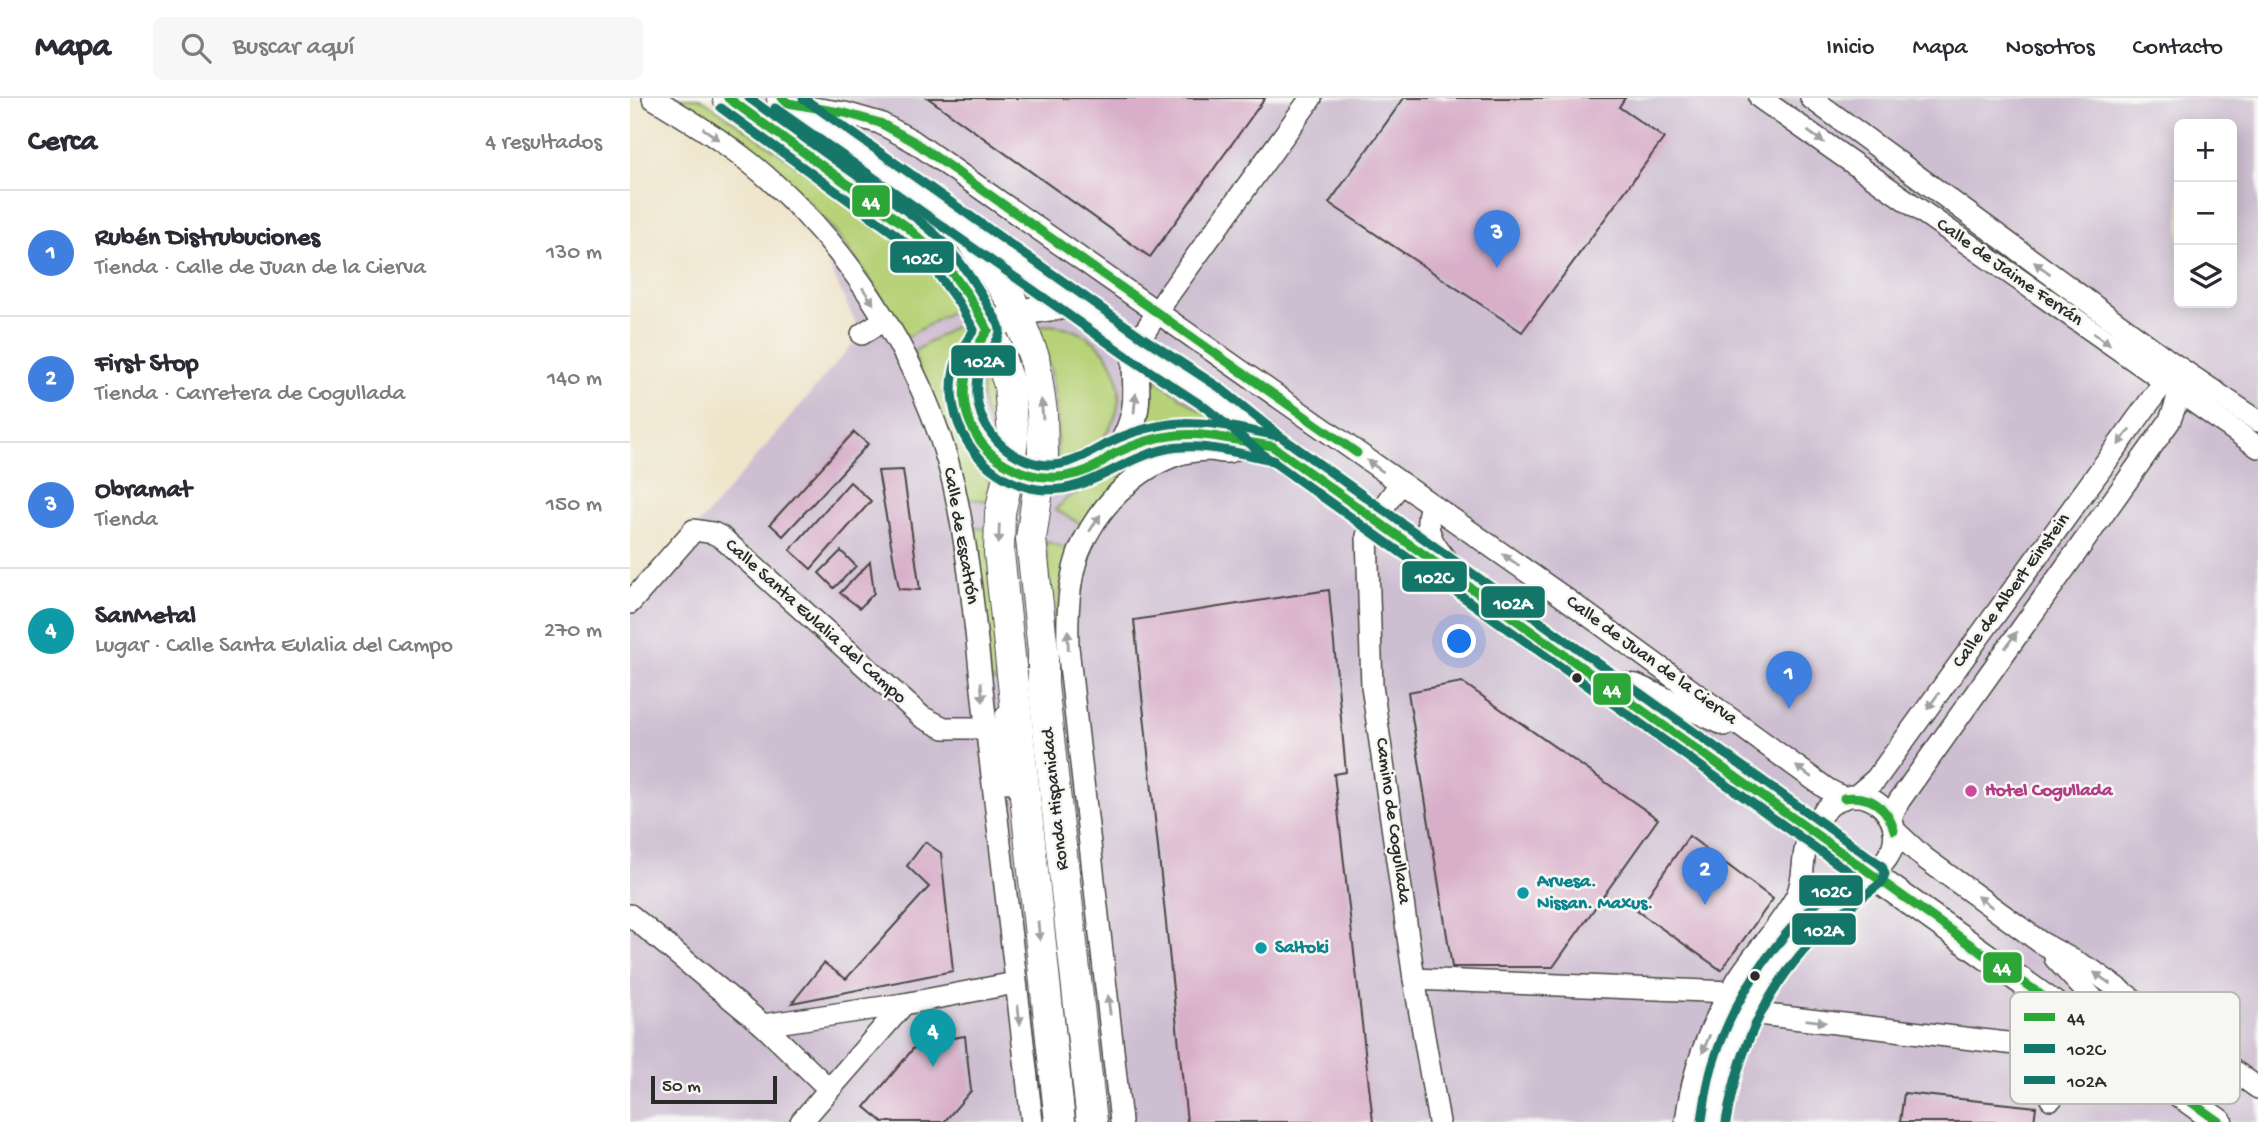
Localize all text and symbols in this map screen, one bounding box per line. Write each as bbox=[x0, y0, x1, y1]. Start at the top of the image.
search box bbox=[153, 17, 643, 80]
text: Mapa bbox=[35, 29, 111, 67]
icon: search bbox=[177, 29, 215, 67]
text: Buscar aquí bbox=[233, 33, 354, 64]
text: Inicio bbox=[1826, 34, 1874, 63]
text: Mapa bbox=[1912, 34, 1968, 63]
text: Nosotros bbox=[2006, 34, 2095, 63]
text: Contacto bbox=[2133, 34, 2223, 63]
map controls bbox=[2174, 119, 2237, 308]
button: + bbox=[2174, 119, 2237, 182]
text: Cerca bbox=[28, 126, 97, 161]
one-way arrow bbox=[702, 127, 720, 141]
text: 4 resultados bbox=[485, 130, 602, 157]
one-way arrow bbox=[1807, 130, 1825, 144]
button: − bbox=[2174, 182, 2237, 245]
line badge: 44 bbox=[851, 184, 891, 218]
text: 44 bbox=[861, 193, 881, 216]
pin: 3 bbox=[1474, 210, 1520, 268]
street label: Calle de Jaime Ferrán bbox=[1931, 214, 2087, 332]
text: Rubén Distrubuciones bbox=[95, 224, 320, 255]
text: 1 bbox=[46, 240, 56, 267]
text: 130 m bbox=[546, 240, 602, 267]
line badge: 102C bbox=[889, 240, 955, 274]
button: layers bbox=[2174, 245, 2237, 308]
text: 102C bbox=[902, 249, 943, 272]
text: Tienda · Calle de Juan de la Cierva bbox=[95, 255, 426, 282]
one-way arrow bbox=[2033, 262, 2051, 276]
one-way arrow bbox=[862, 286, 875, 306]
one-way arrow bbox=[2093, 332, 2111, 346]
line badge: 102A bbox=[950, 344, 1017, 377]
text: First Stop bbox=[95, 350, 198, 381]
text: 102A bbox=[964, 352, 1005, 375]
text: 2 bbox=[45, 366, 57, 393]
text: 140 m bbox=[547, 366, 602, 393]
text: Tienda · Carretera de Cogullada bbox=[95, 381, 405, 408]
one-way arrow bbox=[1130, 392, 1141, 414]
one-way arrow bbox=[1036, 398, 1047, 420]
one-way arrow bbox=[2116, 428, 2131, 446]
one-way arrow bbox=[1366, 459, 1384, 473]
street label: Calle de Escatrón bbox=[937, 466, 983, 606]
text: Obramat bbox=[95, 476, 192, 507]
text: 3 bbox=[45, 492, 57, 519]
text: 150 m bbox=[546, 492, 602, 519]
text: Tienda bbox=[95, 507, 158, 534]
street label: Calle de Albert Einstein bbox=[1948, 509, 2076, 673]
one-way arrow bbox=[1089, 513, 1102, 533]
one-way arrow bbox=[993, 524, 1005, 546]
street label: Calle Santa Eulalia del Campo bbox=[719, 534, 911, 710]
one-way arrow bbox=[1501, 554, 1520, 567]
line badge: 102C bbox=[1401, 560, 1468, 593]
text: 102C bbox=[1414, 568, 1455, 591]
line badge: 102A bbox=[1480, 585, 1546, 619]
street label: Calle de Juan de la Cierva bbox=[1561, 591, 1742, 732]
text: 102A bbox=[1493, 594, 1534, 617]
text: SanMetal bbox=[95, 602, 196, 633]
text: 4 bbox=[46, 618, 56, 645]
text: 270 m bbox=[544, 618, 602, 645]
your location bbox=[1442, 624, 1476, 658]
one-way arrow bbox=[1063, 629, 1074, 651]
one-way arrow bbox=[2004, 631, 2018, 649]
text: Lugar · Calle Santa Eulalia del Campo bbox=[95, 633, 453, 660]
pin: 1 bbox=[1766, 651, 1812, 709]
unlabelled marker bbox=[1570, 671, 1584, 685]
line badge: 44 bbox=[1592, 672, 1632, 706]
one-way arrow bbox=[977, 681, 988, 703]
text: 44 bbox=[1602, 681, 1622, 704]
one-way arrow bbox=[1926, 692, 1940, 710]
street label: Ronda Hispanidad bbox=[1037, 725, 1075, 871]
street label: Camino de Cogullada bbox=[1369, 736, 1415, 907]
one-way arrow bbox=[1795, 764, 1813, 779]
place label: Hotel Cogullada bbox=[1985, 780, 2114, 803]
marker: Hotel Cogullada bbox=[1963, 783, 1979, 799]
pin: 2 bbox=[1682, 847, 1728, 905]
place label: Arvesa. Nissan. Maxus. bbox=[1536, 871, 1653, 916]
line badge: 102C bbox=[1798, 874, 1864, 907]
text: 102C bbox=[1811, 882, 1852, 905]
marker: Arvesa. Nissan. Maxus. bbox=[1515, 885, 1531, 901]
one-way arrow bbox=[1976, 895, 1994, 909]
line badge: 102A bbox=[1791, 912, 1857, 946]
one-way arrow bbox=[1034, 920, 1045, 942]
text: 102A bbox=[1804, 921, 1845, 944]
place label: Saltoki bbox=[1275, 937, 1329, 960]
marker: Saltoki bbox=[1253, 940, 1269, 956]
line badge: 44 bbox=[1982, 951, 2023, 984]
text: 44 bbox=[1992, 959, 2012, 982]
unlabelled marker bbox=[1748, 969, 1762, 983]
one-way arrow bbox=[2093, 971, 2111, 985]
legend bbox=[2010, 992, 2240, 1104]
one-way arrow bbox=[1103, 994, 1114, 1016]
one-way arrow bbox=[1014, 1004, 1025, 1026]
pin: 4 bbox=[910, 1009, 956, 1067]
text: 44 bbox=[2067, 1009, 2085, 1032]
one-way arrow bbox=[1806, 1015, 1828, 1026]
one-way arrow bbox=[1701, 1033, 1712, 1054]
text: 102C bbox=[2066, 1040, 2107, 1063]
text: 102A bbox=[2066, 1072, 2108, 1095]
scale bar bbox=[651, 1073, 777, 1105]
text: 50 m bbox=[662, 1076, 701, 1099]

